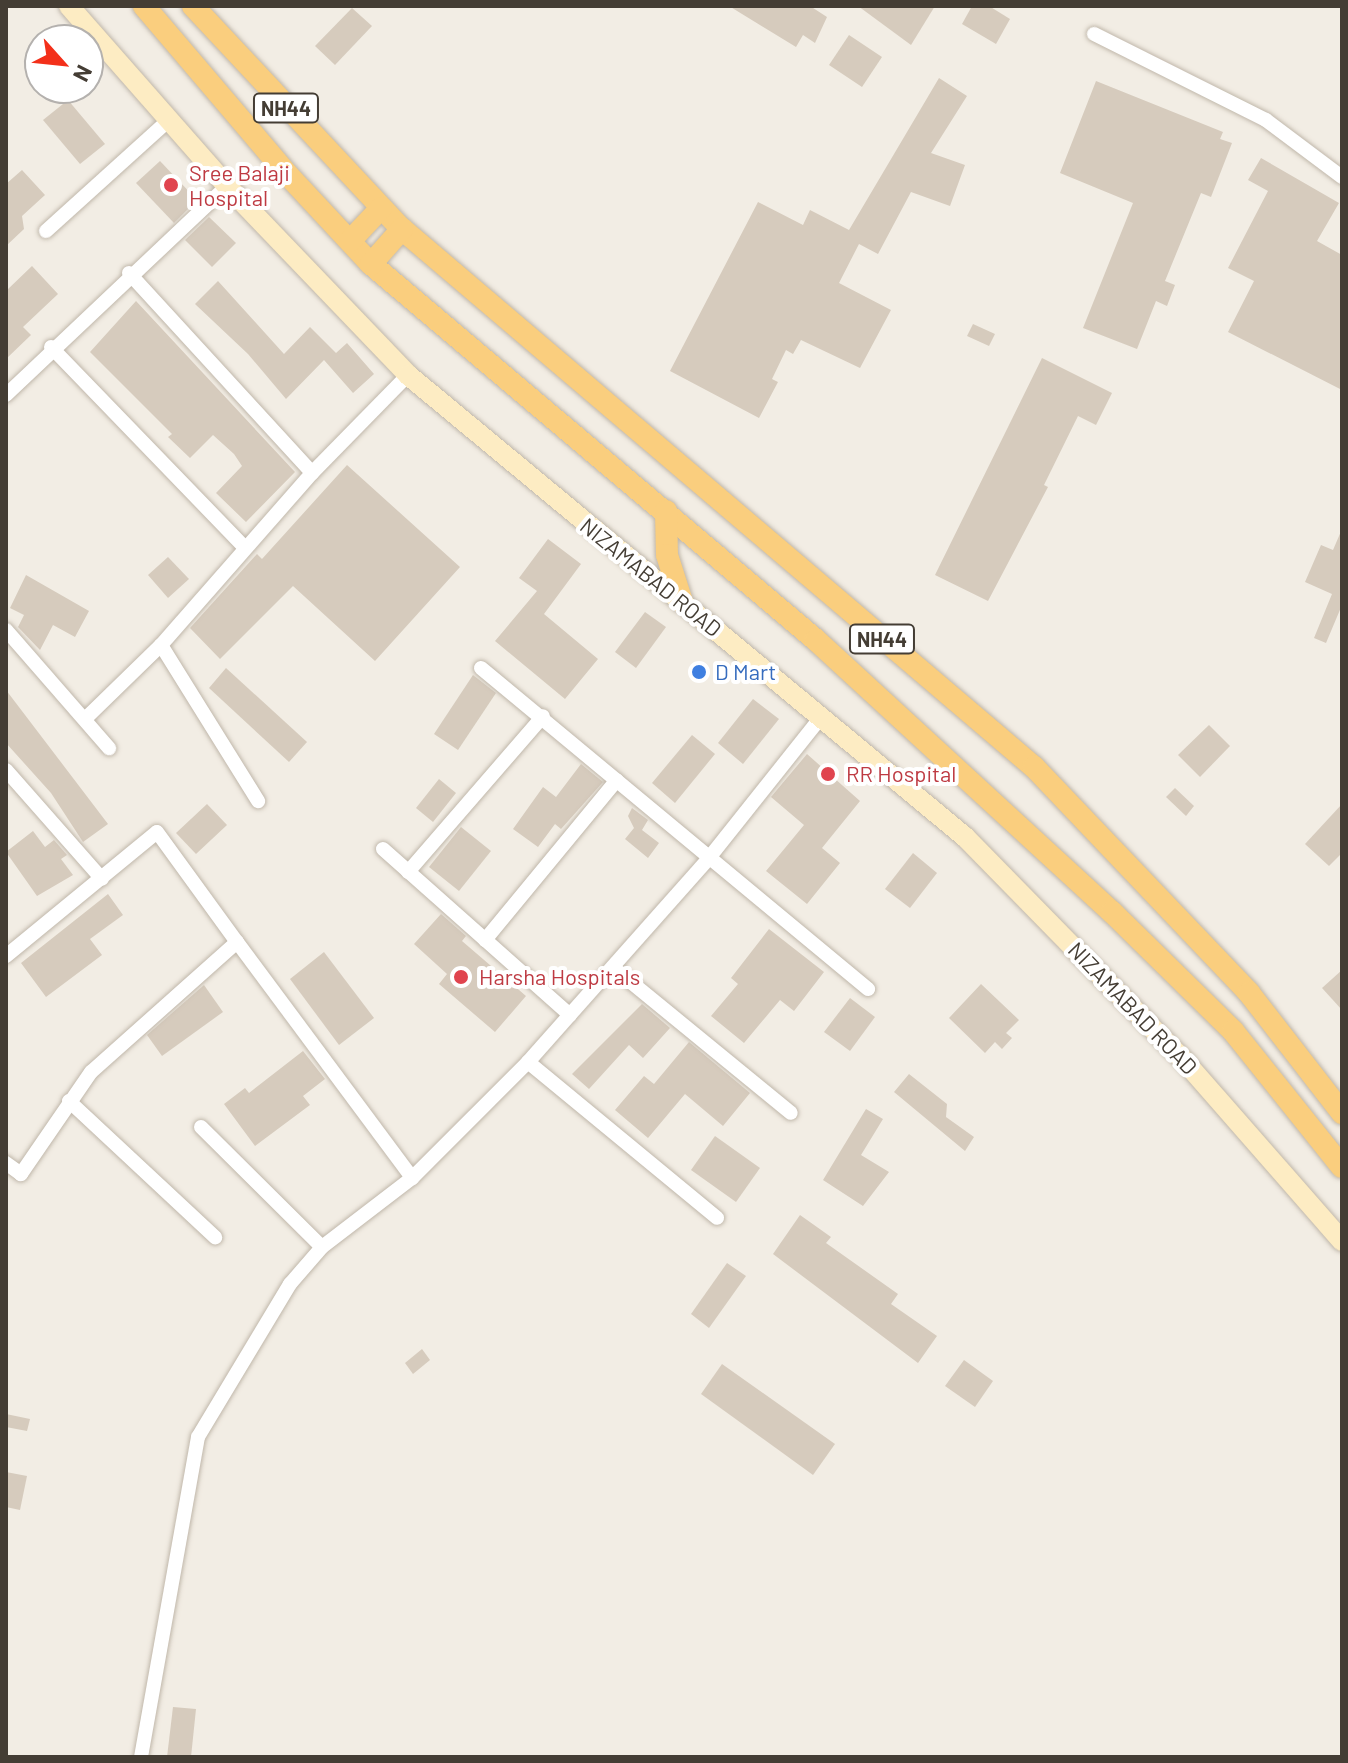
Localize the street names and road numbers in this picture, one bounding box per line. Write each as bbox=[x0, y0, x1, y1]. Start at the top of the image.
road number: NH44 bbox=[252, 92, 320, 124]
street label: NIZAMABAD ROAD bbox=[575, 512, 727, 642]
road number: NH44 bbox=[848, 623, 916, 655]
street label: NIZAMABAD ROAD bbox=[1063, 936, 1203, 1080]

